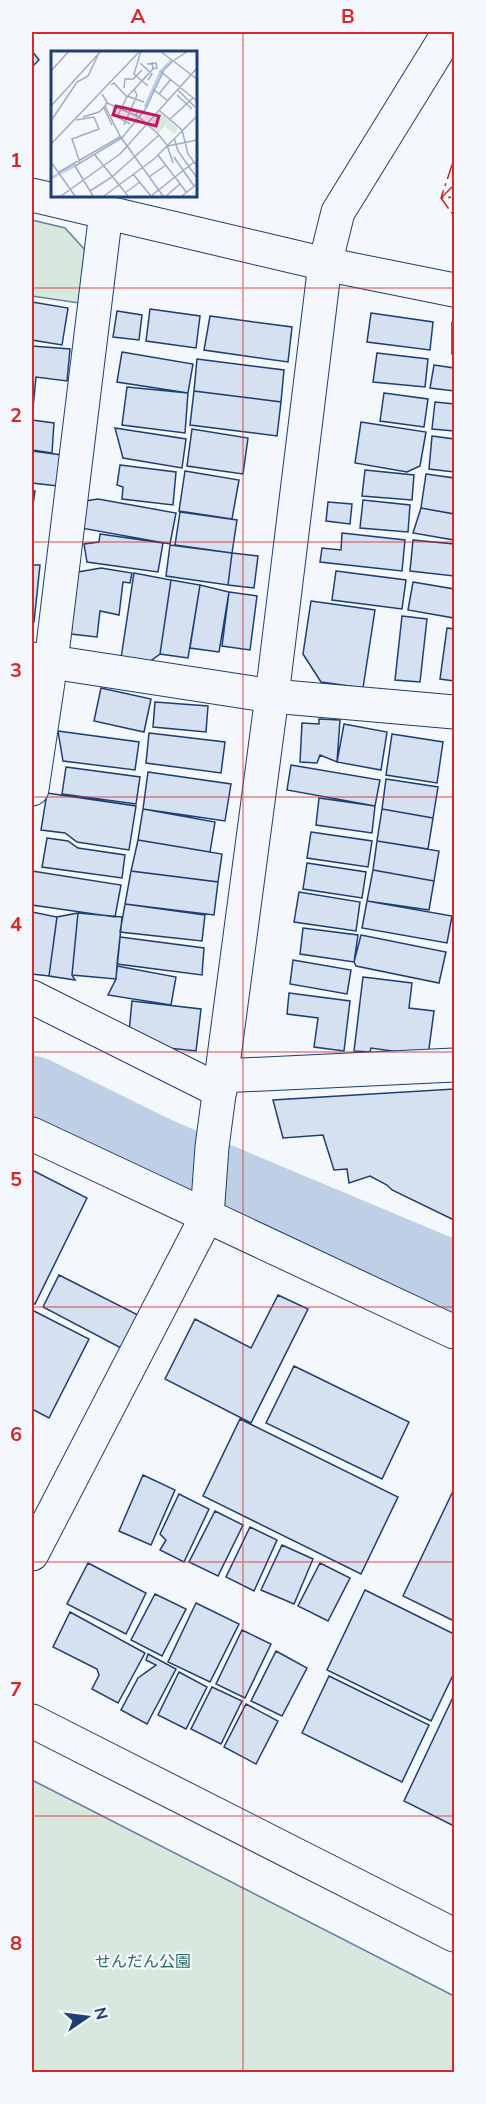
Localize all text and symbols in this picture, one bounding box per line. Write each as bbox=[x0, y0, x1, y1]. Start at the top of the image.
text: A bbox=[131, 3, 146, 30]
text: B bbox=[341, 3, 355, 30]
inset map bbox=[51, 51, 196, 196]
text: 1 bbox=[10, 147, 22, 174]
text: 2 bbox=[10, 402, 22, 429]
text: 3 bbox=[10, 657, 22, 684]
text: 4 bbox=[10, 911, 22, 938]
text: 5 bbox=[10, 1166, 22, 1193]
text: 6 bbox=[10, 1421, 22, 1448]
text: 7 bbox=[10, 1676, 22, 1703]
text: 8 bbox=[10, 1930, 22, 1957]
park label: せんだん公園 bbox=[95, 1951, 191, 1973]
north arrow bbox=[57, 1987, 117, 2047]
text: N bbox=[88, 2005, 113, 2022]

